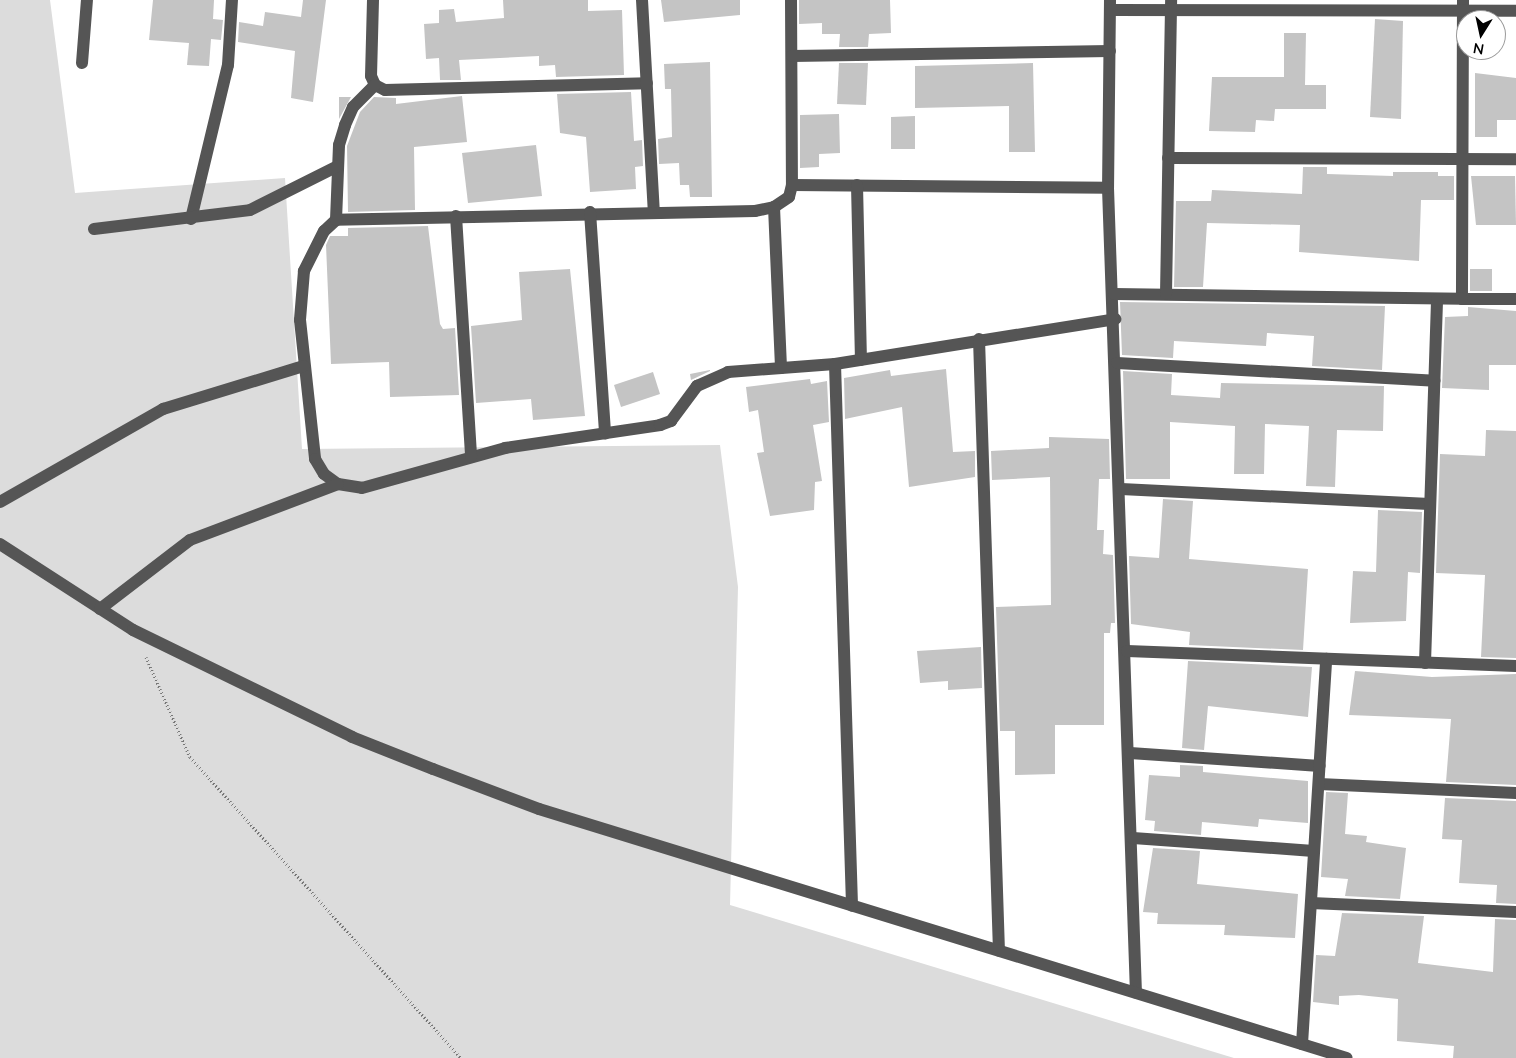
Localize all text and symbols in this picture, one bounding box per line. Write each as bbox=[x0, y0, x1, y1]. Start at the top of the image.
north arrow bbox=[1456, 10, 1506, 60]
text: N bbox=[1472, 40, 1485, 59]

